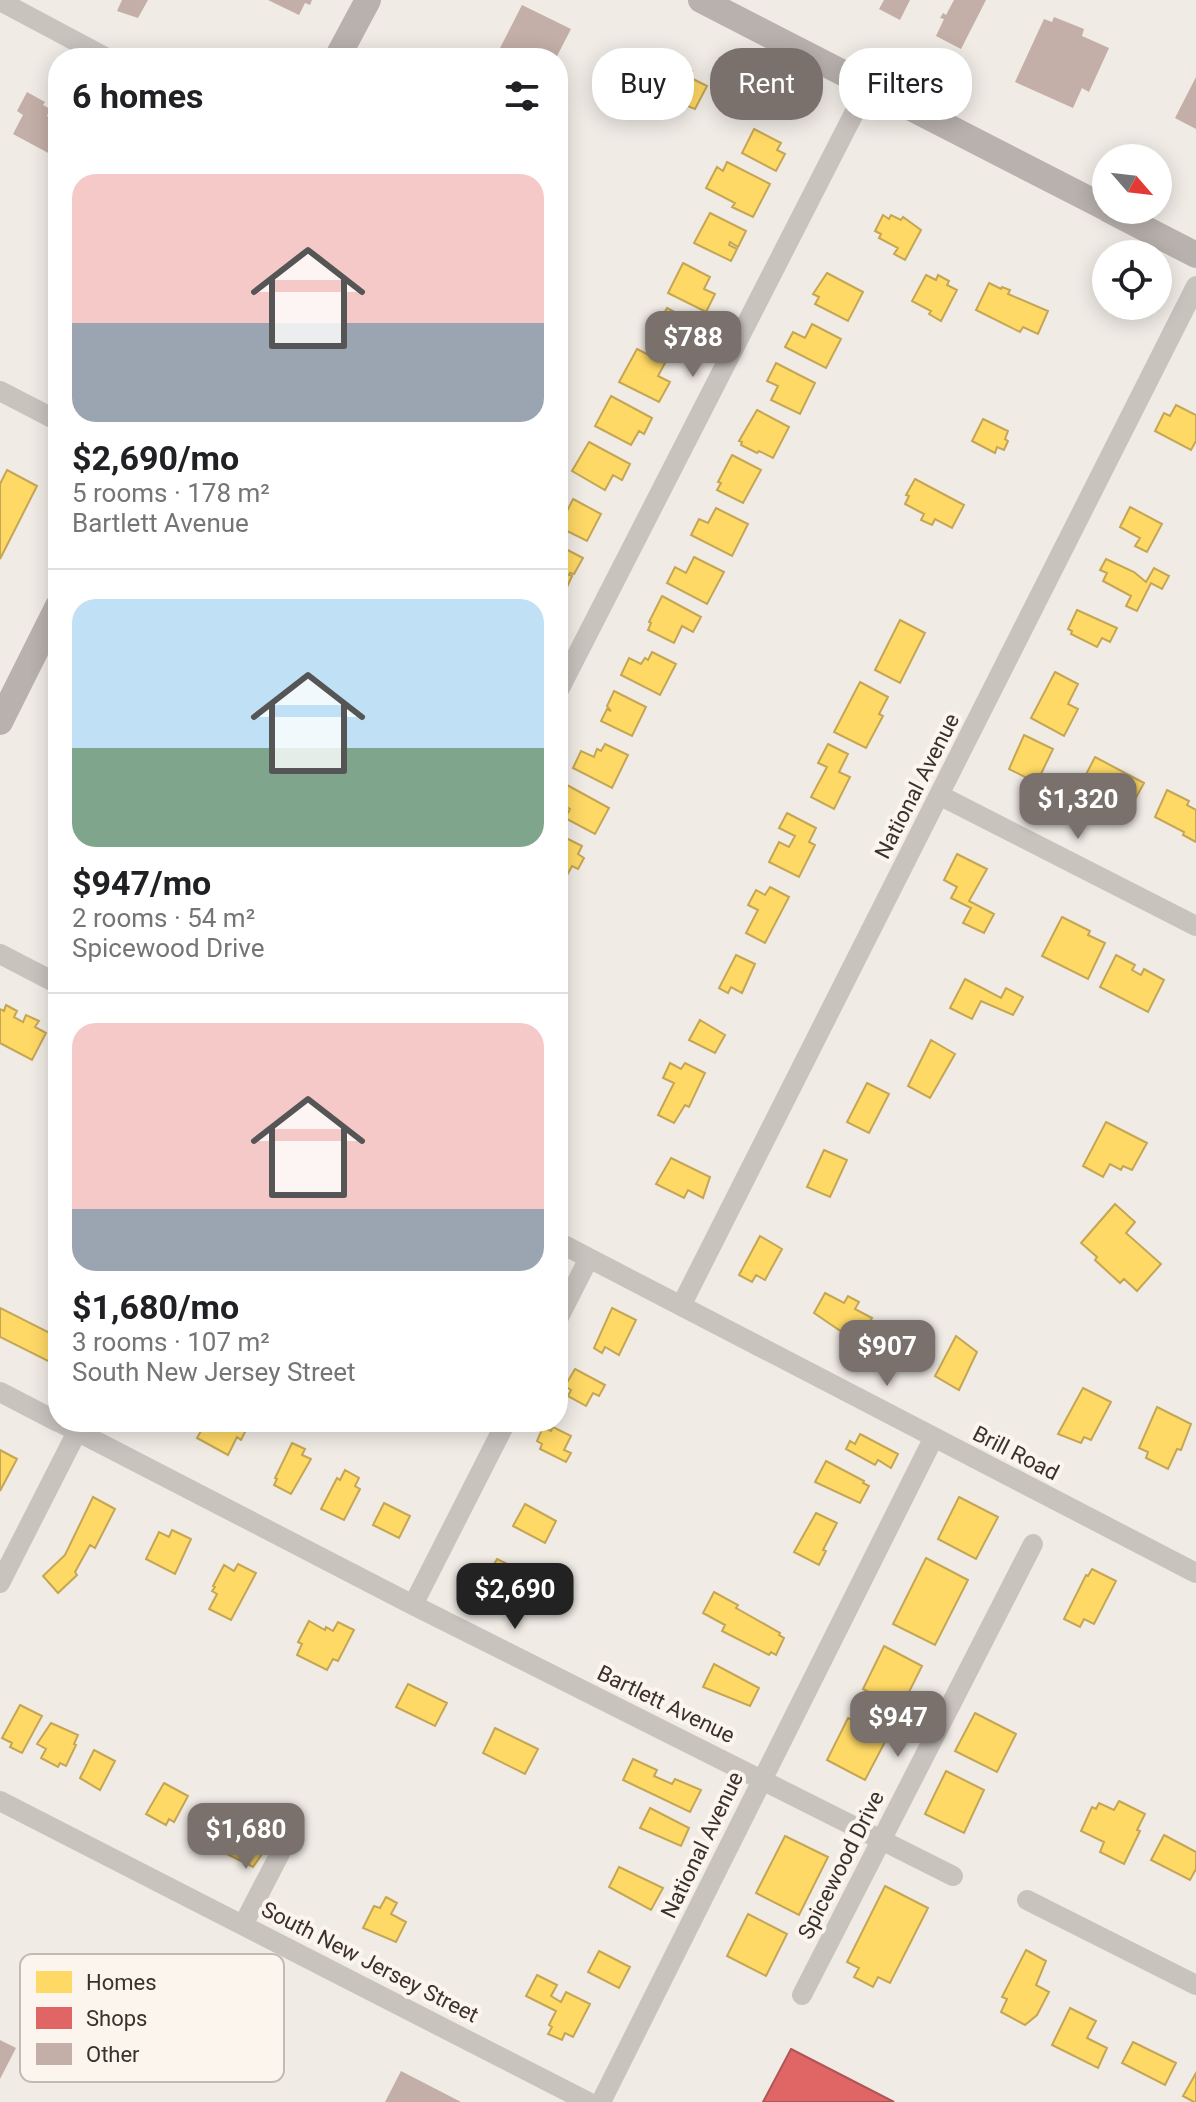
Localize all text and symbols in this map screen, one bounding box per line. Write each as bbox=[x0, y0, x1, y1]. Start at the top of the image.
chip: Buy bbox=[592, 48, 694, 120]
chip: Rent bbox=[710, 48, 823, 120]
chip: Filters bbox=[839, 48, 972, 120]
icon: filters bbox=[500, 74, 544, 118]
text: 6 homes bbox=[72, 76, 203, 116]
north arrow bbox=[1092, 144, 1172, 224]
map controls bbox=[1092, 144, 1172, 320]
icon: home bbox=[236, 226, 380, 370]
button: locate bbox=[1092, 240, 1172, 320]
pin: $788 bbox=[646, 311, 740, 379]
text: $788 bbox=[663, 322, 723, 352]
text: $2,690/mo bbox=[72, 438, 239, 478]
text: 5 rooms · 178 m² bbox=[72, 478, 270, 508]
text: Bartlett Avenue bbox=[72, 508, 249, 538]
icon: home bbox=[236, 651, 380, 795]
street label: National Avenue bbox=[870, 709, 964, 863]
pin: $1,320 bbox=[1013, 773, 1143, 841]
text: $1,320 bbox=[1038, 784, 1118, 814]
text: $947/mo bbox=[72, 863, 211, 903]
text: 2 rooms · 54 m² bbox=[72, 903, 255, 933]
text: Spicewood Drive bbox=[72, 933, 264, 963]
icon: home bbox=[236, 1075, 380, 1219]
text: $1,680/mo bbox=[72, 1287, 239, 1327]
pin: $907 bbox=[840, 1320, 934, 1388]
text: 3 rooms · 107 m² bbox=[72, 1327, 270, 1357]
text: $907 bbox=[857, 1331, 917, 1361]
text: South New Jersey Street bbox=[72, 1357, 356, 1387]
street label: Brill Road bbox=[969, 1421, 1063, 1485]
pin: $2,690 bbox=[450, 1563, 580, 1631]
text: $2,690 bbox=[475, 1574, 555, 1604]
street label: Bartlett Avenue bbox=[593, 1660, 739, 1748]
pin: $947 bbox=[851, 1691, 945, 1759]
text: $947 bbox=[868, 1702, 928, 1732]
street label: National Avenue bbox=[656, 1768, 748, 1922]
street label: Spicewood Drive bbox=[793, 1787, 889, 1943]
pin: $1,680 bbox=[181, 1803, 311, 1871]
text: $1,680 bbox=[206, 1814, 286, 1844]
street label: South New Jersey Street bbox=[257, 1896, 483, 2028]
legend bbox=[20, 1954, 284, 2082]
text: Homes bbox=[86, 1970, 157, 1995]
text: Shops bbox=[86, 2006, 147, 2031]
text: Other bbox=[86, 2042, 140, 2067]

